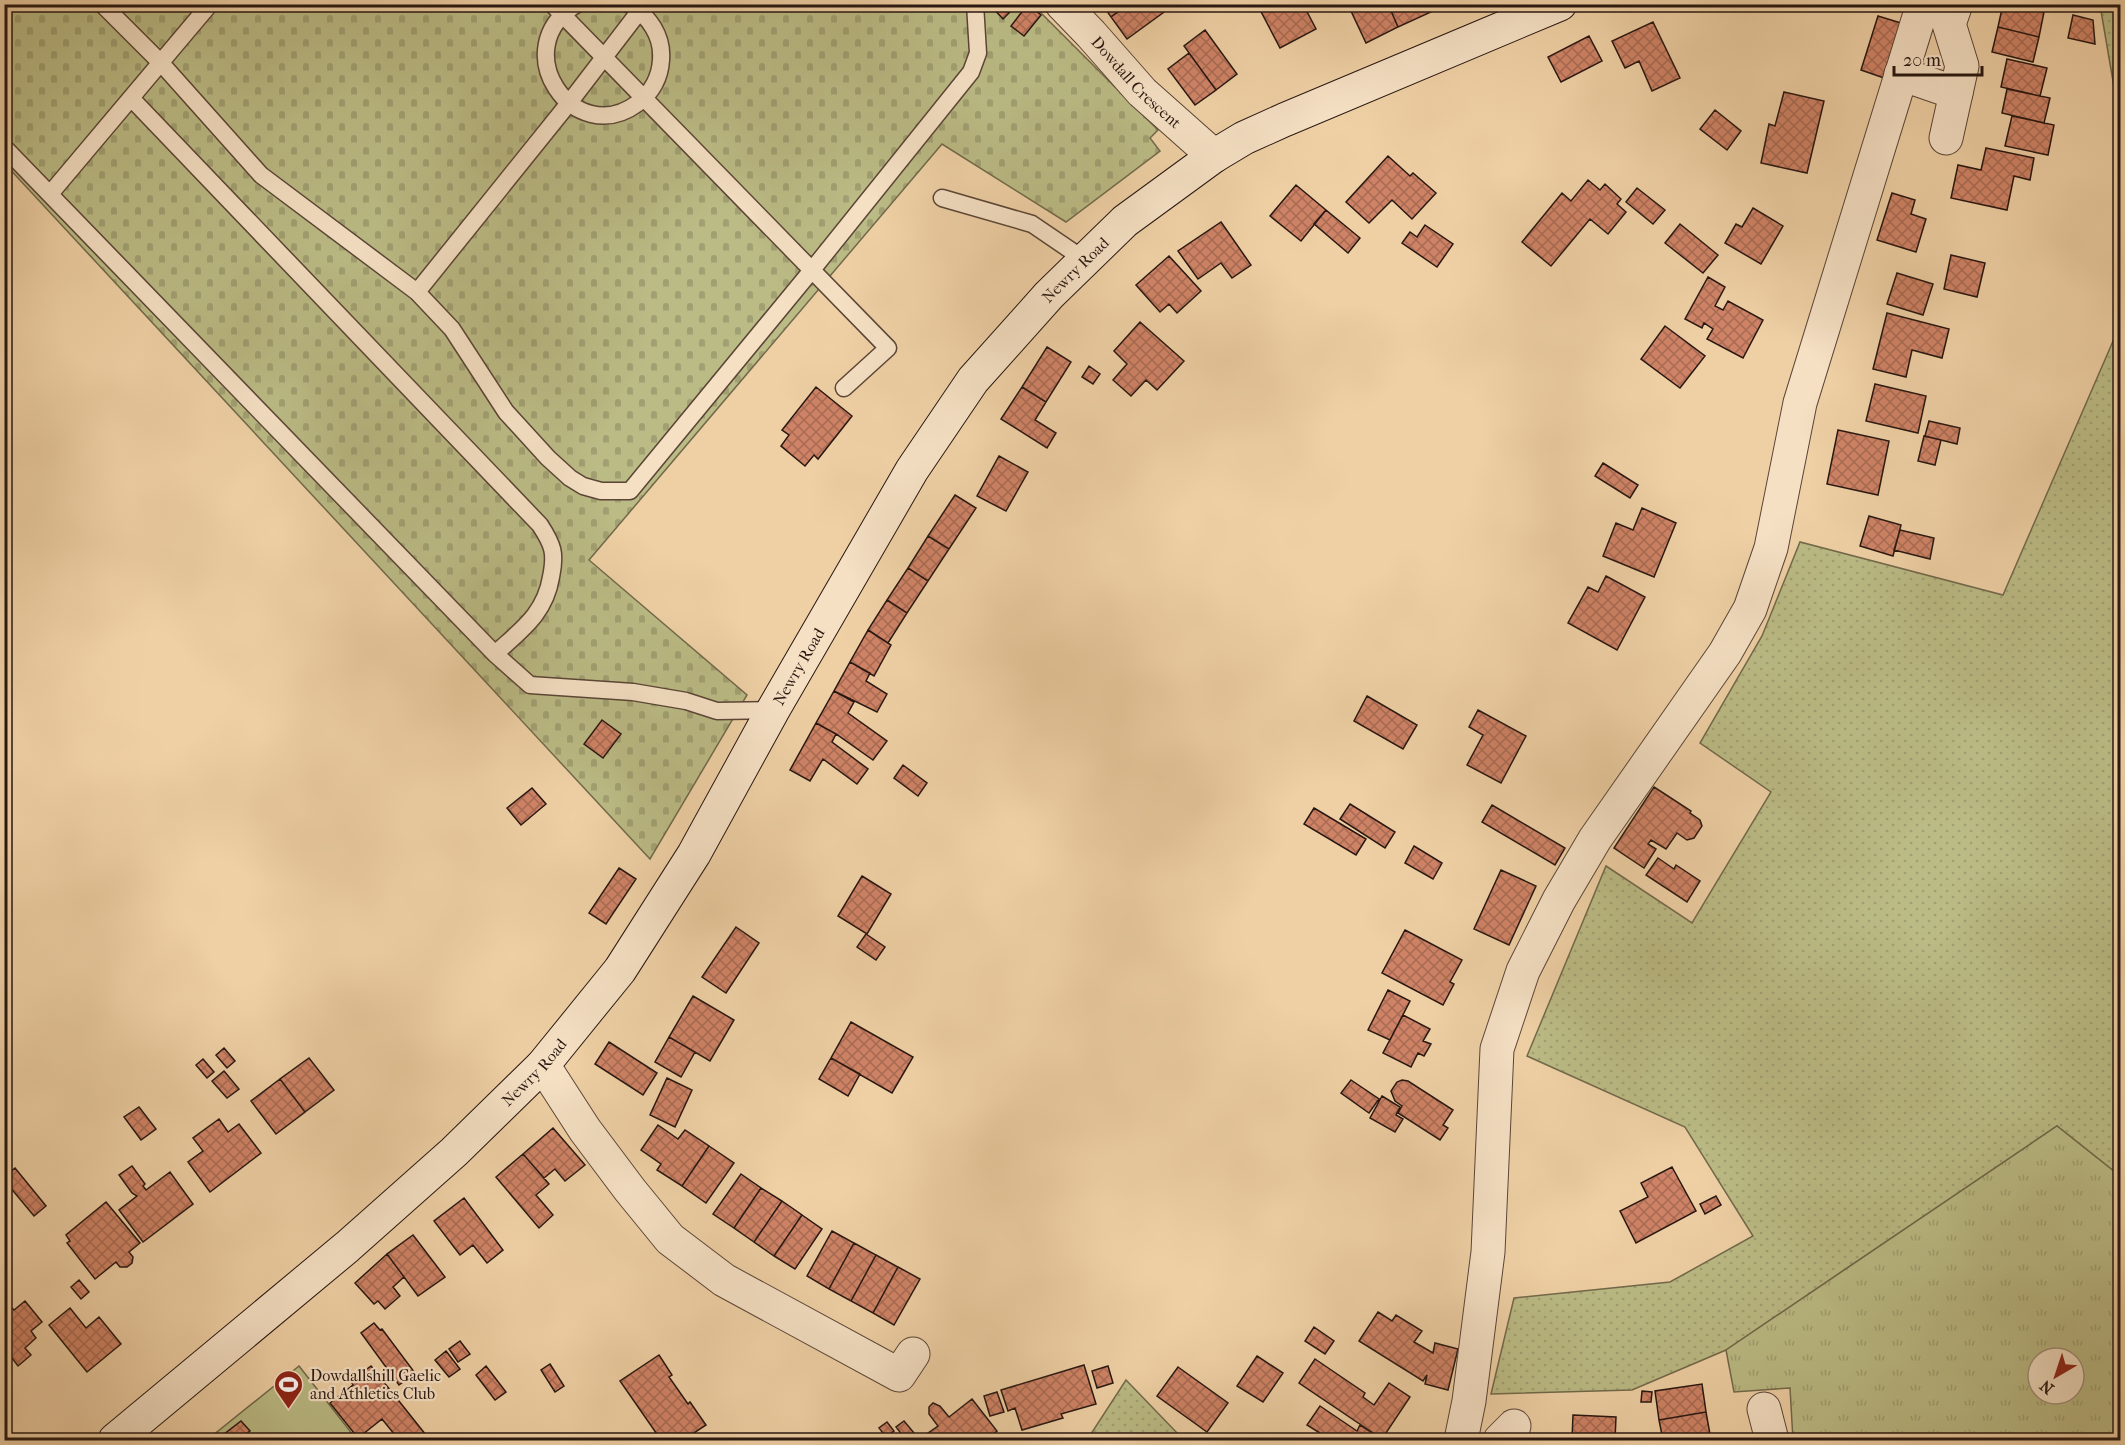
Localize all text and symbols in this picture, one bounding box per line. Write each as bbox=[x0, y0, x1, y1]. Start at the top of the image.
street label: Dowdall Crescent bbox=[1088, 32, 1186, 132]
scale bar bbox=[1894, 39, 1982, 77]
text: 20 m bbox=[1903, 50, 1941, 71]
street label: Newry Road bbox=[1038, 233, 1113, 306]
street label: Newry Road bbox=[769, 624, 828, 708]
street label: Newry Road bbox=[498, 1034, 570, 1110]
north arrow bbox=[2026, 1346, 2086, 1406]
place label: Dowdallshill Gaelic and Athletics Club bbox=[310, 1366, 441, 1403]
sports icon: Dowdallshill Gaelic and Athletics Club bbox=[273, 1368, 305, 1410]
text: N bbox=[2036, 1376, 2058, 1398]

